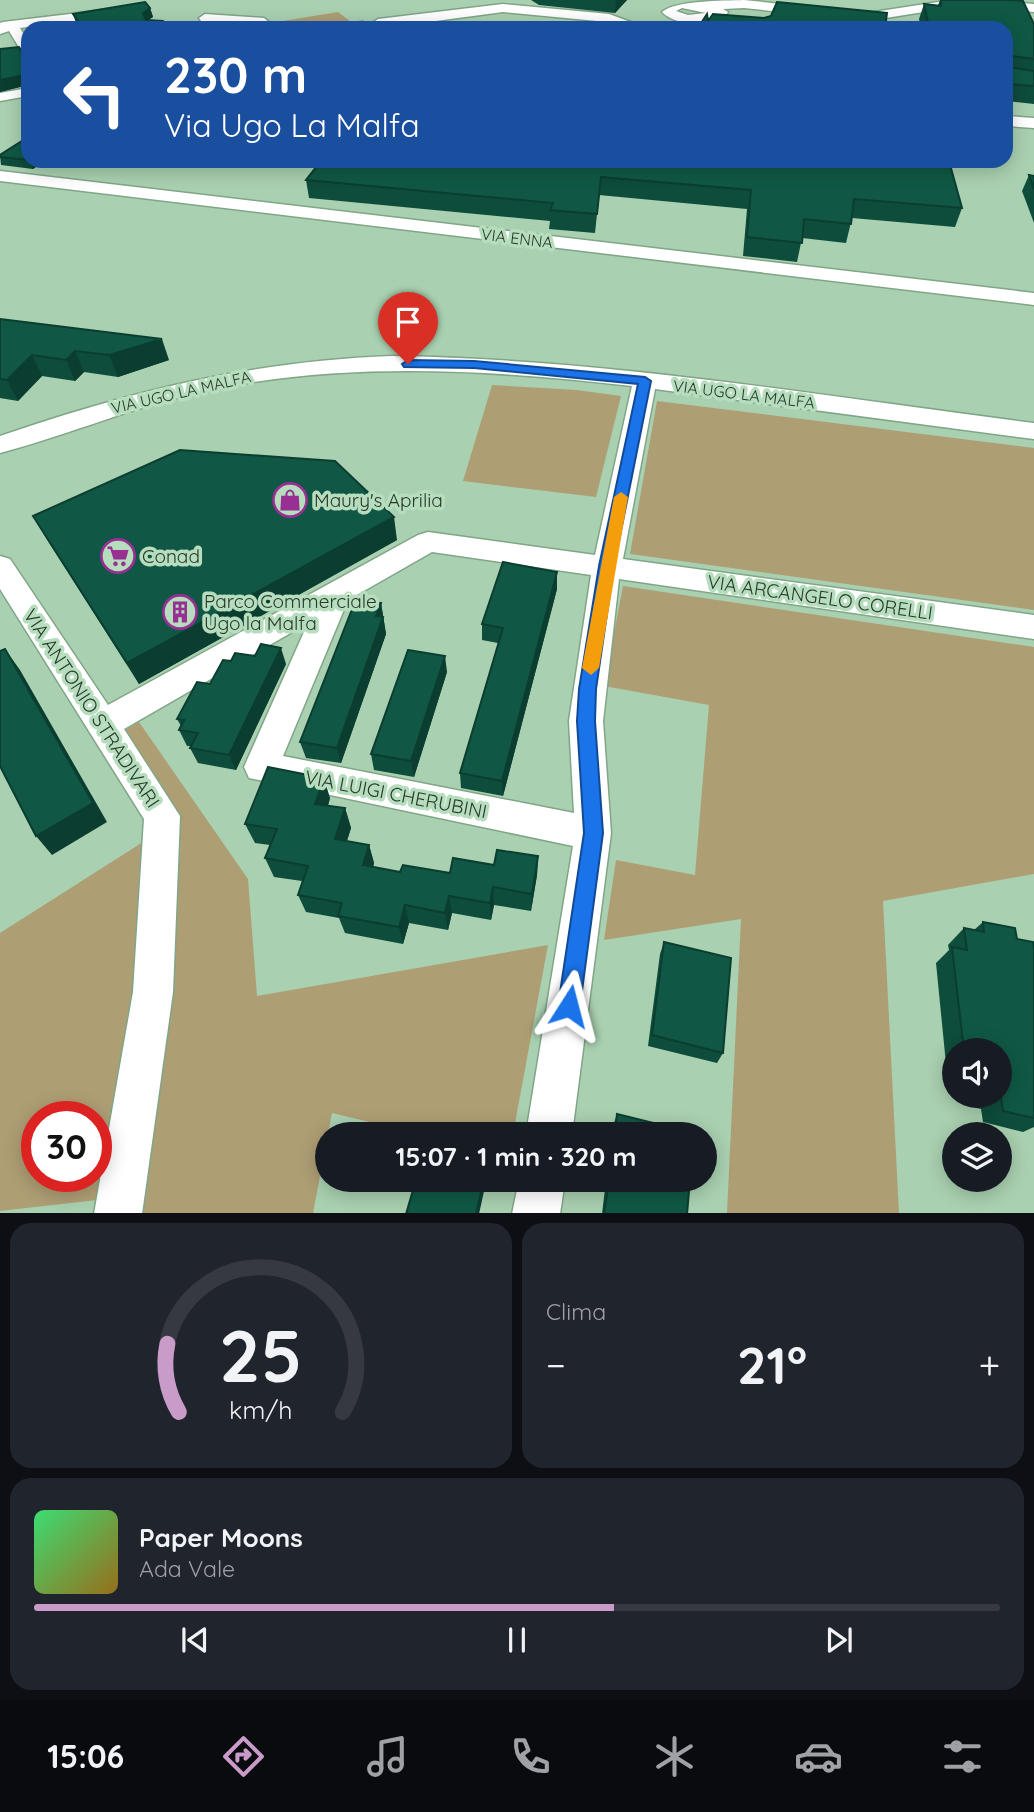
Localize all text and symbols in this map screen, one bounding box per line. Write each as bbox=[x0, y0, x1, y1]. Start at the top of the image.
text: 230 m bbox=[164, 44, 307, 105]
icon: left bbox=[49, 49, 140, 140]
text: Via Ugo La Malfa bbox=[164, 105, 420, 145]
street label: VIA ENNA bbox=[480, 224, 554, 252]
pin bbox=[378, 292, 438, 364]
icon: arrive bbox=[389, 303, 427, 341]
street label: VIA UGO LA MALFA bbox=[109, 366, 253, 418]
street label: VIA UGO LA MALFA bbox=[672, 375, 816, 413]
shop icon: Maury's Aprilia bbox=[271, 481, 309, 519]
place label: Maury's Aprilia bbox=[314, 488, 443, 512]
supermarket icon: Conad bbox=[99, 537, 137, 575]
place label: Conad bbox=[142, 544, 200, 568]
street label: VIA ARCANGELO CORELLI bbox=[706, 569, 934, 625]
place label: Parco Commerciale Ugo la Malfa bbox=[204, 589, 377, 635]
building icon: Parco Commerciale Ugo la Malfa bbox=[161, 593, 199, 631]
street label: VIA ANTONIO STRADIVARI bbox=[19, 604, 165, 812]
street label: VIA LUIGI CHERUBINI bbox=[303, 765, 489, 823]
position arrow bbox=[532, 969, 606, 1043]
map controls bbox=[942, 1038, 1012, 1192]
button: sound bbox=[942, 1038, 1012, 1108]
speed limit sign: 30 bbox=[21, 1101, 112, 1192]
button: layers bbox=[942, 1122, 1012, 1192]
text: 15:07 · 1 min · 320 m bbox=[395, 1140, 637, 1173]
text: Clima bbox=[546, 1297, 606, 1326]
text: 25 bbox=[219, 1309, 303, 1400]
text: 21° bbox=[737, 1332, 807, 1397]
text: − bbox=[546, 1341, 566, 1389]
text: + bbox=[979, 1341, 1000, 1389]
text: km/h bbox=[229, 1393, 293, 1424]
text: Paper Moons bbox=[139, 1521, 303, 1554]
text: Ada Vale bbox=[139, 1554, 235, 1583]
icon: previous bbox=[176, 1621, 214, 1659]
icon: pause bbox=[498, 1621, 536, 1659]
icon: next bbox=[820, 1621, 858, 1659]
icon: directions bbox=[219, 1732, 268, 1781]
icon: music bbox=[363, 1732, 412, 1781]
icon: phone bbox=[506, 1732, 555, 1781]
icon: climate bbox=[650, 1732, 699, 1781]
icon: car bbox=[794, 1732, 843, 1781]
icon: filters bbox=[938, 1732, 987, 1781]
text: 15:06 bbox=[47, 1736, 124, 1776]

